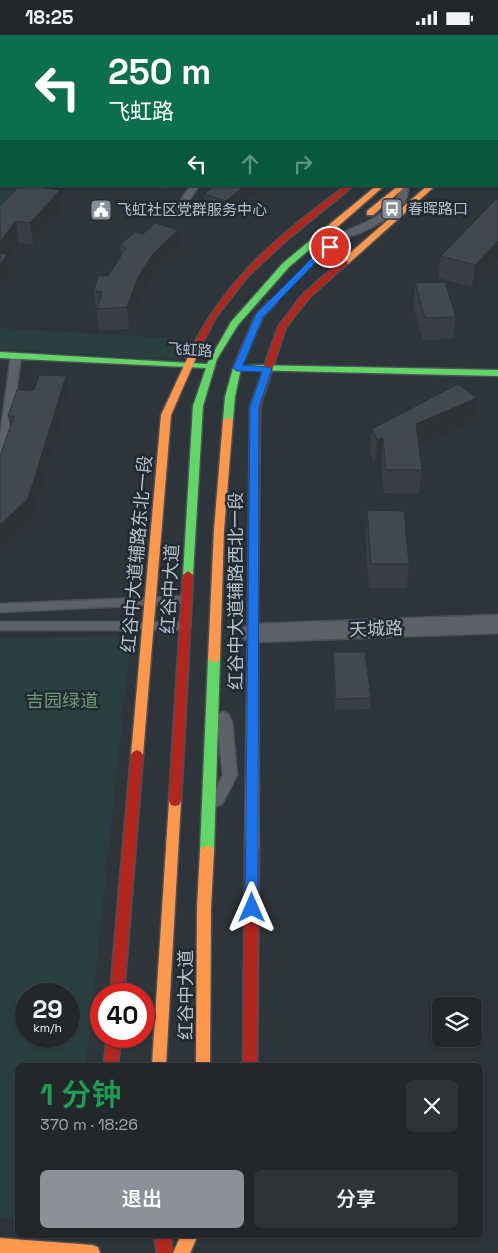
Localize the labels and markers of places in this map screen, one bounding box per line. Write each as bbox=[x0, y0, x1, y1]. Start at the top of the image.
bus stop icon: 春晖路口 bbox=[380, 197, 404, 221]
public building icon: 飞虹社区党群服务中心 bbox=[89, 198, 113, 222]
place label: 春晖路口 bbox=[408, 199, 468, 218]
place label: 飞虹社区党群服务中心 bbox=[117, 200, 267, 219]
pin bbox=[309, 226, 351, 268]

